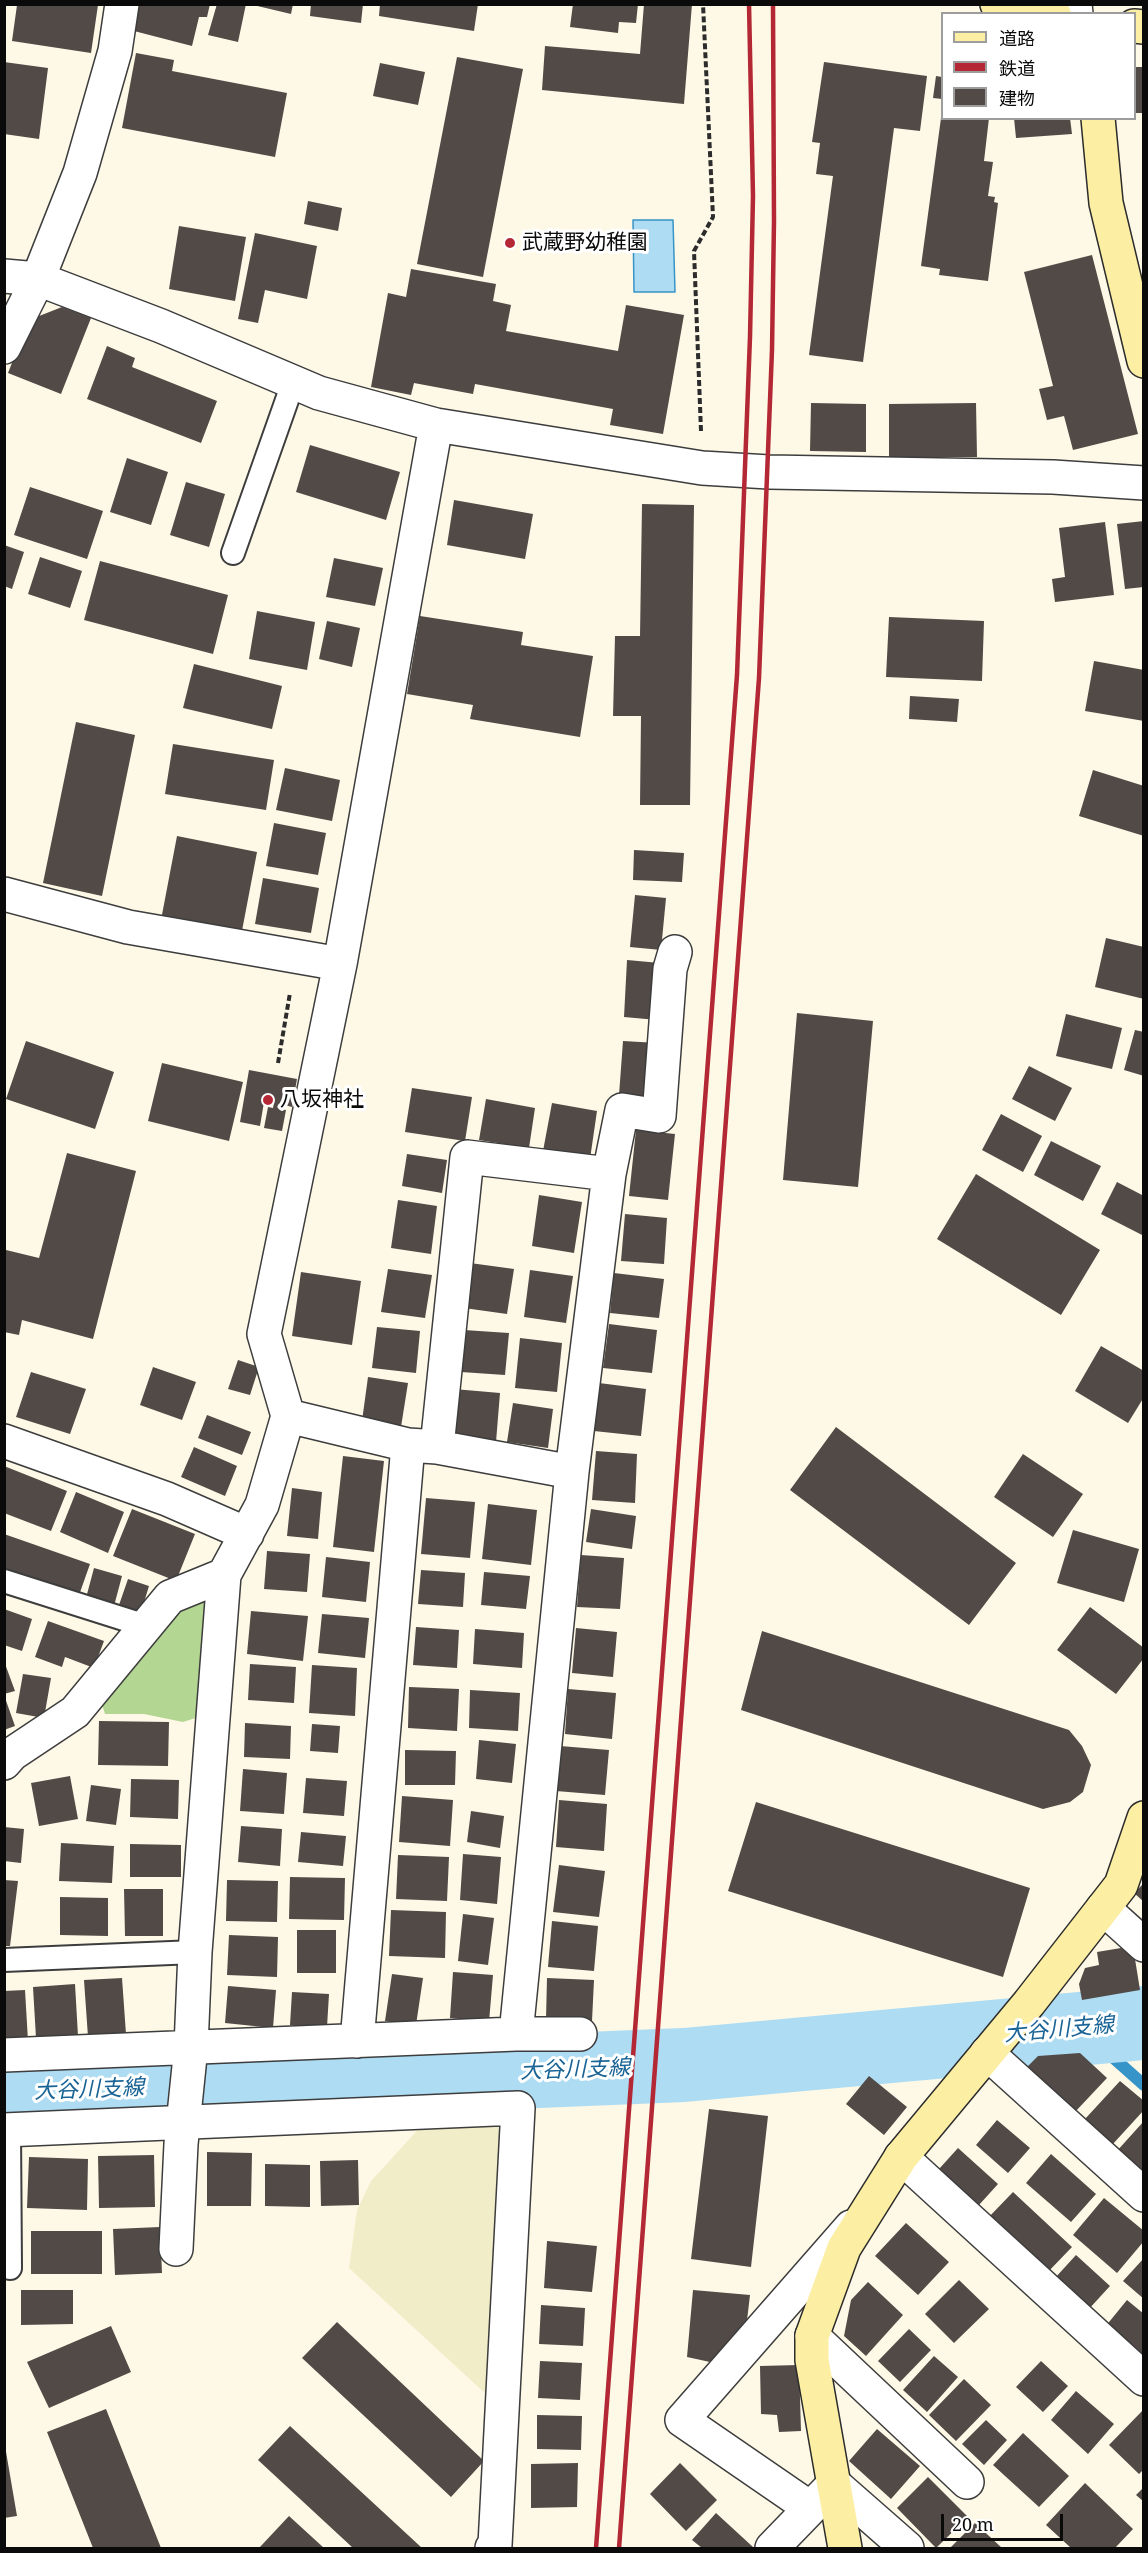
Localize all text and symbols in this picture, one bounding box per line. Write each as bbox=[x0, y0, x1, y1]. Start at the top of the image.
legend bbox=[941, 12, 1136, 120]
text: 道路 bbox=[999, 26, 1035, 50]
text: 鉄道 bbox=[999, 56, 1035, 80]
text: 建物 bbox=[999, 86, 1035, 110]
place label: 武蔵野幼稚園 bbox=[522, 230, 648, 256]
marker: 武蔵野幼稚園 bbox=[503, 236, 517, 250]
place label: 八坂神社 bbox=[280, 1087, 364, 1113]
marker: 八坂神社 bbox=[261, 1093, 275, 1107]
water label: 大谷川支線 bbox=[1003, 2012, 1115, 2048]
water label: 大谷川支線 bbox=[520, 2055, 630, 2085]
water label: 大谷川支線 bbox=[34, 2075, 144, 2105]
scale bar bbox=[944, 2502, 1066, 2540]
text: 20 m bbox=[952, 2512, 994, 2536]

